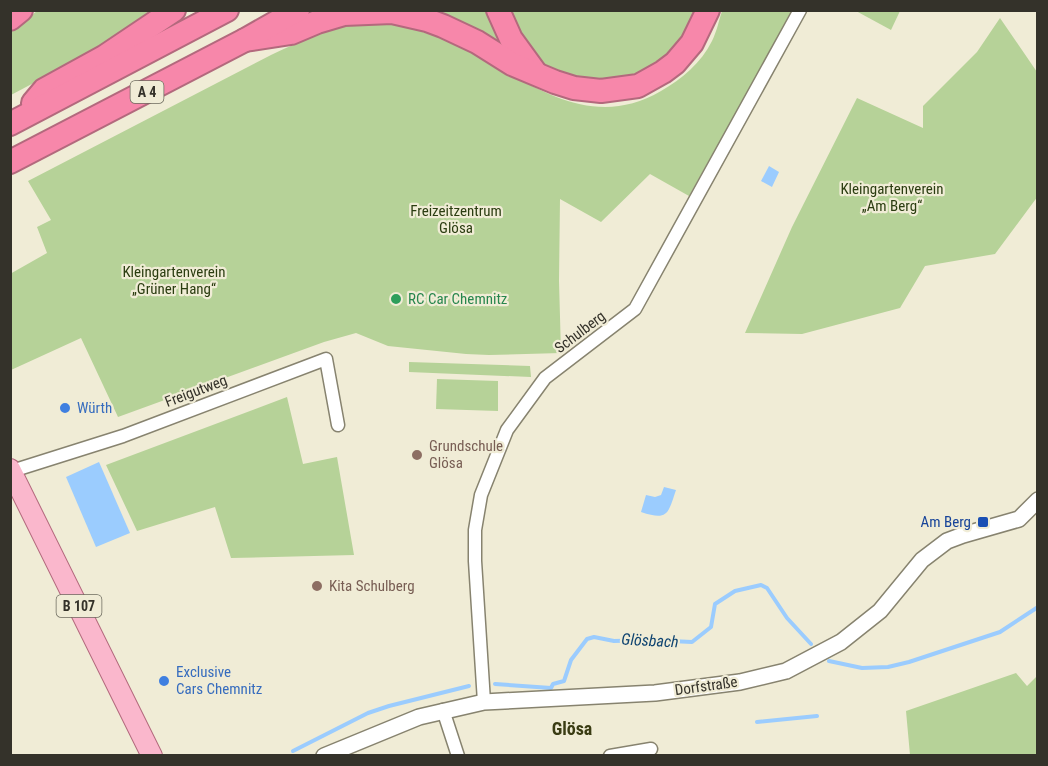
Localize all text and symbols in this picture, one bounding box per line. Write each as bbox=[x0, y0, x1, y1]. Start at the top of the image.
road number: A 4 bbox=[130, 81, 164, 103]
park label: Kleingartenverein „Am Berg“ bbox=[840, 180, 944, 215]
park label: Freizeitzentrum Glösa bbox=[410, 202, 502, 237]
park label: Kleingartenverein „Grüner Hang“ bbox=[122, 263, 226, 298]
place label: RC Car Chemnitz bbox=[408, 290, 507, 308]
marker: RC Car Chemnitz bbox=[389, 292, 403, 306]
street label: Schulberg bbox=[551, 307, 609, 357]
street label: Freigutweg bbox=[162, 371, 230, 411]
place label: Würth bbox=[77, 399, 112, 417]
marker: Würth bbox=[58, 401, 72, 415]
place label: Grundschule Glösa bbox=[429, 437, 503, 472]
marker: Grundschule Glösa bbox=[410, 448, 424, 462]
place label: Am Berg bbox=[921, 513, 971, 531]
marker: Am Berg bbox=[976, 515, 990, 529]
place label: Kita Schulberg bbox=[329, 577, 415, 595]
marker: Kita Schulberg bbox=[310, 579, 324, 593]
road number: B 107 bbox=[56, 595, 101, 617]
water label: Glösbach bbox=[621, 630, 679, 651]
place label: Exclusive Cars Chemnitz bbox=[176, 663, 262, 698]
street label: Dorfstraße bbox=[673, 673, 739, 699]
marker: Exclusive Cars Chemnitz bbox=[157, 674, 171, 688]
district label: Glösa bbox=[552, 718, 592, 739]

